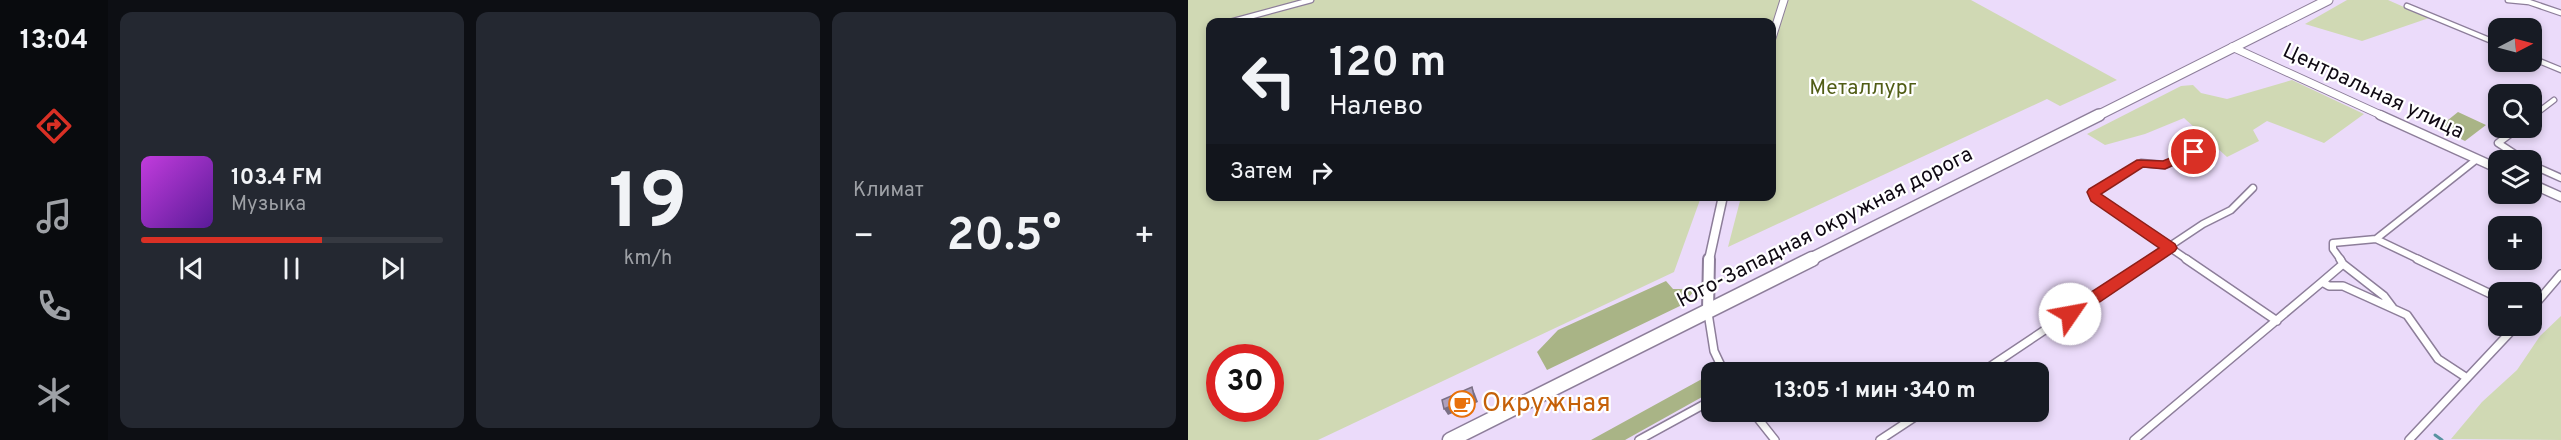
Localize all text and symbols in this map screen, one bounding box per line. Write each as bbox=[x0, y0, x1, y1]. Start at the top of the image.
north arrow bbox=[2488, 18, 2542, 72]
map controls bbox=[2488, 18, 2542, 336]
text: 13:04 bbox=[20, 24, 88, 58]
text: 120 m bbox=[1329, 38, 1446, 91]
street label: Центральная улица bbox=[2278, 38, 2468, 146]
icon: left bbox=[1230, 42, 1308, 120]
park label: Металлург bbox=[1809, 75, 1917, 102]
button: search bbox=[2488, 84, 2542, 138]
text: Налево bbox=[1329, 90, 1423, 124]
icon: directions bbox=[33, 105, 75, 147]
pin bbox=[2168, 126, 2219, 177]
icon: arrive bbox=[2177, 135, 2210, 168]
street label: Юго-Западная окружная дорога bbox=[1673, 141, 1977, 315]
button: layers bbox=[2488, 150, 2542, 204]
icon: right bbox=[1305, 156, 1338, 189]
text: 19 bbox=[608, 157, 688, 256]
text: Затем bbox=[1230, 159, 1293, 186]
text: 103.4 FM bbox=[231, 165, 322, 192]
text: Климат bbox=[853, 178, 924, 204]
text: Музыка bbox=[231, 192, 306, 218]
icon: music bbox=[33, 195, 75, 237]
text: 20.5° bbox=[947, 209, 1061, 266]
button: + bbox=[2488, 216, 2542, 270]
text: − bbox=[853, 217, 874, 259]
text: + bbox=[1134, 217, 1155, 259]
text: km/h bbox=[624, 246, 672, 272]
icon: previous bbox=[175, 252, 208, 285]
icon: pause bbox=[275, 252, 308, 285]
icon: next bbox=[376, 252, 409, 285]
position arrow bbox=[2038, 282, 2102, 346]
button: − bbox=[2488, 282, 2542, 336]
icon: phone bbox=[33, 285, 75, 327]
speed limit sign: 30 bbox=[1206, 344, 1284, 422]
icon: climate bbox=[33, 374, 75, 416]
text: 13:05 · 1 мин · 340 m bbox=[1775, 378, 1975, 405]
place label: Окружная bbox=[1482, 388, 1611, 421]
cafe icon: Окружная bbox=[1447, 389, 1477, 419]

